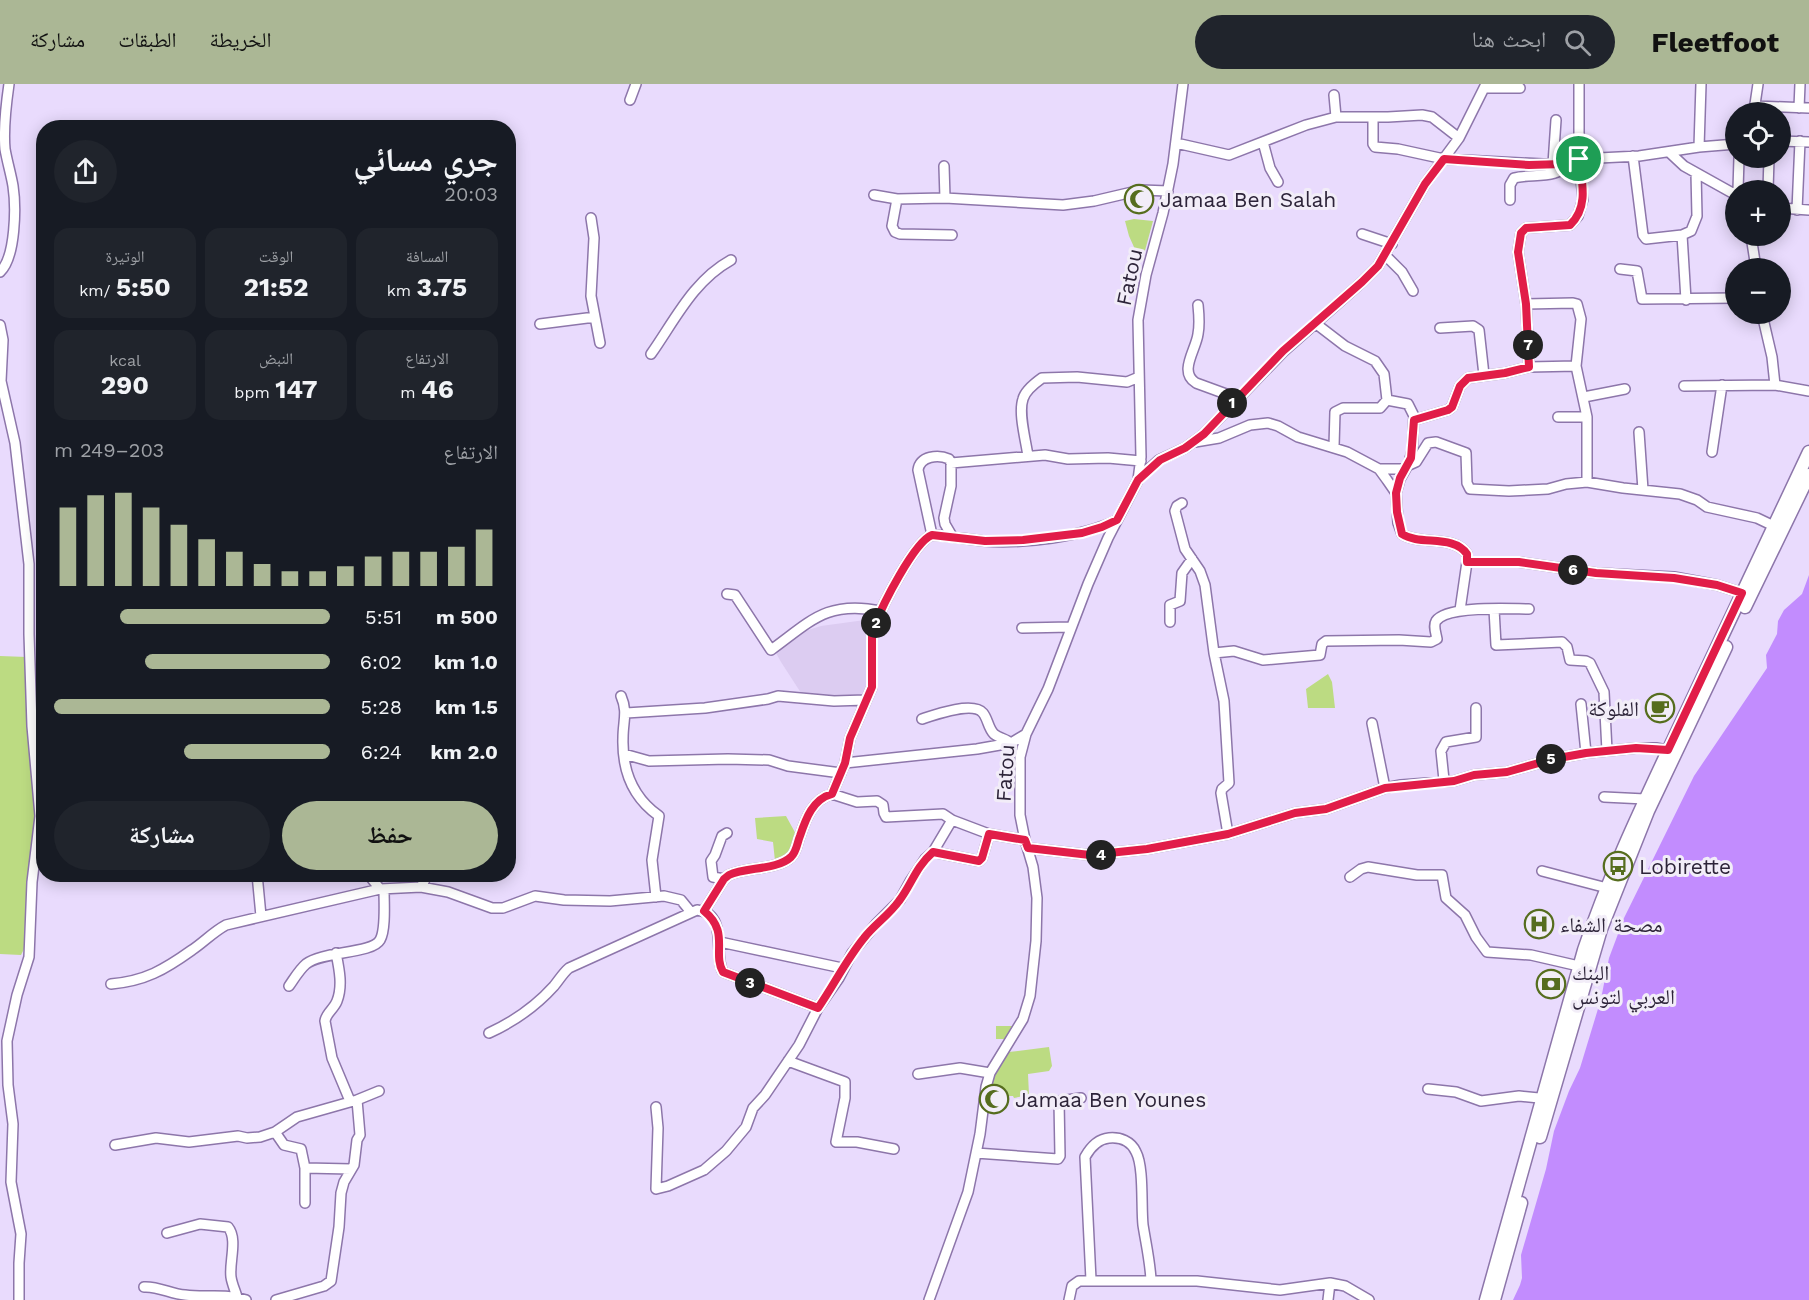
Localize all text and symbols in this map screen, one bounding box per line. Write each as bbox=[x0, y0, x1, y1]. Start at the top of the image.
search box bbox=[1195, 15, 1615, 69]
icon: search bbox=[1561, 26, 1594, 59]
text: Fleetfoot bbox=[1651, 26, 1779, 59]
text: مشاركة bbox=[30, 27, 85, 52]
text: الطبقات bbox=[118, 27, 177, 52]
text: الخريطة bbox=[210, 27, 271, 52]
text: ابحث هنا bbox=[1472, 27, 1546, 52]
map controls bbox=[1725, 102, 1791, 324]
button: locate bbox=[1725, 102, 1791, 168]
pin bbox=[1553, 133, 1604, 184]
button: share bbox=[54, 140, 117, 203]
text: جري مسائي bbox=[353, 140, 498, 179]
icon: arrive bbox=[1562, 142, 1595, 175]
button: + bbox=[1725, 180, 1791, 246]
text: 20:03 bbox=[444, 182, 498, 206]
mosque icon: Jamaa Ben Salah bbox=[1123, 183, 1155, 215]
place label: Jamaa Ben Salah bbox=[1160, 187, 1336, 212]
street label: Fatou bbox=[1111, 246, 1147, 308]
text: الوتيرة bbox=[106, 247, 144, 266]
text: الوقت bbox=[259, 247, 293, 266]
text: المسافة bbox=[406, 247, 448, 266]
button: − bbox=[1725, 258, 1791, 324]
text: 5:50 bbox=[116, 272, 171, 302]
text: 21:52 bbox=[243, 272, 309, 302]
text: 3.75 bbox=[417, 272, 467, 302]
text: /km bbox=[79, 281, 116, 300]
text: km bbox=[387, 281, 417, 300]
pin: 7 bbox=[1513, 330, 1543, 360]
text: 7 bbox=[1523, 335, 1533, 354]
text: النبض bbox=[259, 349, 293, 368]
text: الارتفاع bbox=[405, 349, 449, 368]
text: kcal bbox=[109, 351, 141, 370]
text: 290 bbox=[101, 370, 149, 400]
text: 147 bbox=[275, 374, 318, 404]
text: 46 bbox=[421, 374, 454, 404]
text: bpm bbox=[234, 383, 275, 402]
text: m bbox=[400, 383, 421, 402]
pin: 1 bbox=[1217, 388, 1247, 418]
text: 1 bbox=[1229, 393, 1235, 412]
text: 203–249 m bbox=[54, 438, 164, 462]
text: الارتفاع bbox=[443, 440, 498, 464]
pin: 6 bbox=[1558, 555, 1588, 585]
text: 6 bbox=[1568, 560, 1578, 579]
text: 5:51 bbox=[365, 605, 402, 629]
text: 500 m bbox=[436, 605, 498, 629]
pin: 2 bbox=[861, 608, 891, 638]
text: 2 bbox=[871, 613, 881, 632]
text: 6:02 bbox=[360, 650, 402, 674]
text: 1.0 km bbox=[434, 650, 498, 674]
cafe icon: الفلوكة bbox=[1644, 692, 1676, 724]
text: 5:28 bbox=[360, 695, 402, 719]
text: 1.5 km bbox=[435, 695, 498, 719]
place label: الفلوكة bbox=[1588, 696, 1639, 721]
text: 6:24 bbox=[361, 740, 402, 764]
text: 2.0 km bbox=[431, 740, 498, 764]
street label: Fatou bbox=[991, 743, 1019, 803]
pin: 5 bbox=[1536, 744, 1566, 774]
text: 5 bbox=[1546, 749, 1556, 768]
button: مشاركة bbox=[54, 801, 270, 870]
button: حفظ bbox=[282, 801, 498, 870]
pin: 4 bbox=[1086, 840, 1116, 870]
text: 4 bbox=[1096, 845, 1106, 864]
bus stop icon: Lobirette bbox=[1602, 850, 1634, 882]
place label: Lobirette bbox=[1639, 854, 1731, 879]
hospital icon: مصحة الشفاء bbox=[1523, 908, 1555, 940]
place label: مصحة الشفاء bbox=[1560, 912, 1663, 937]
place label: البنك العربي لتونس bbox=[1572, 960, 1675, 1013]
pin: 3 bbox=[735, 968, 765, 998]
bank icon: البنك العربي لتونس bbox=[1535, 968, 1567, 1000]
text: 3 bbox=[745, 973, 755, 992]
mosque icon: Jamaa Ben Younes bbox=[978, 1083, 1010, 1115]
place label: Jamaa Ben Younes bbox=[1015, 1087, 1206, 1112]

